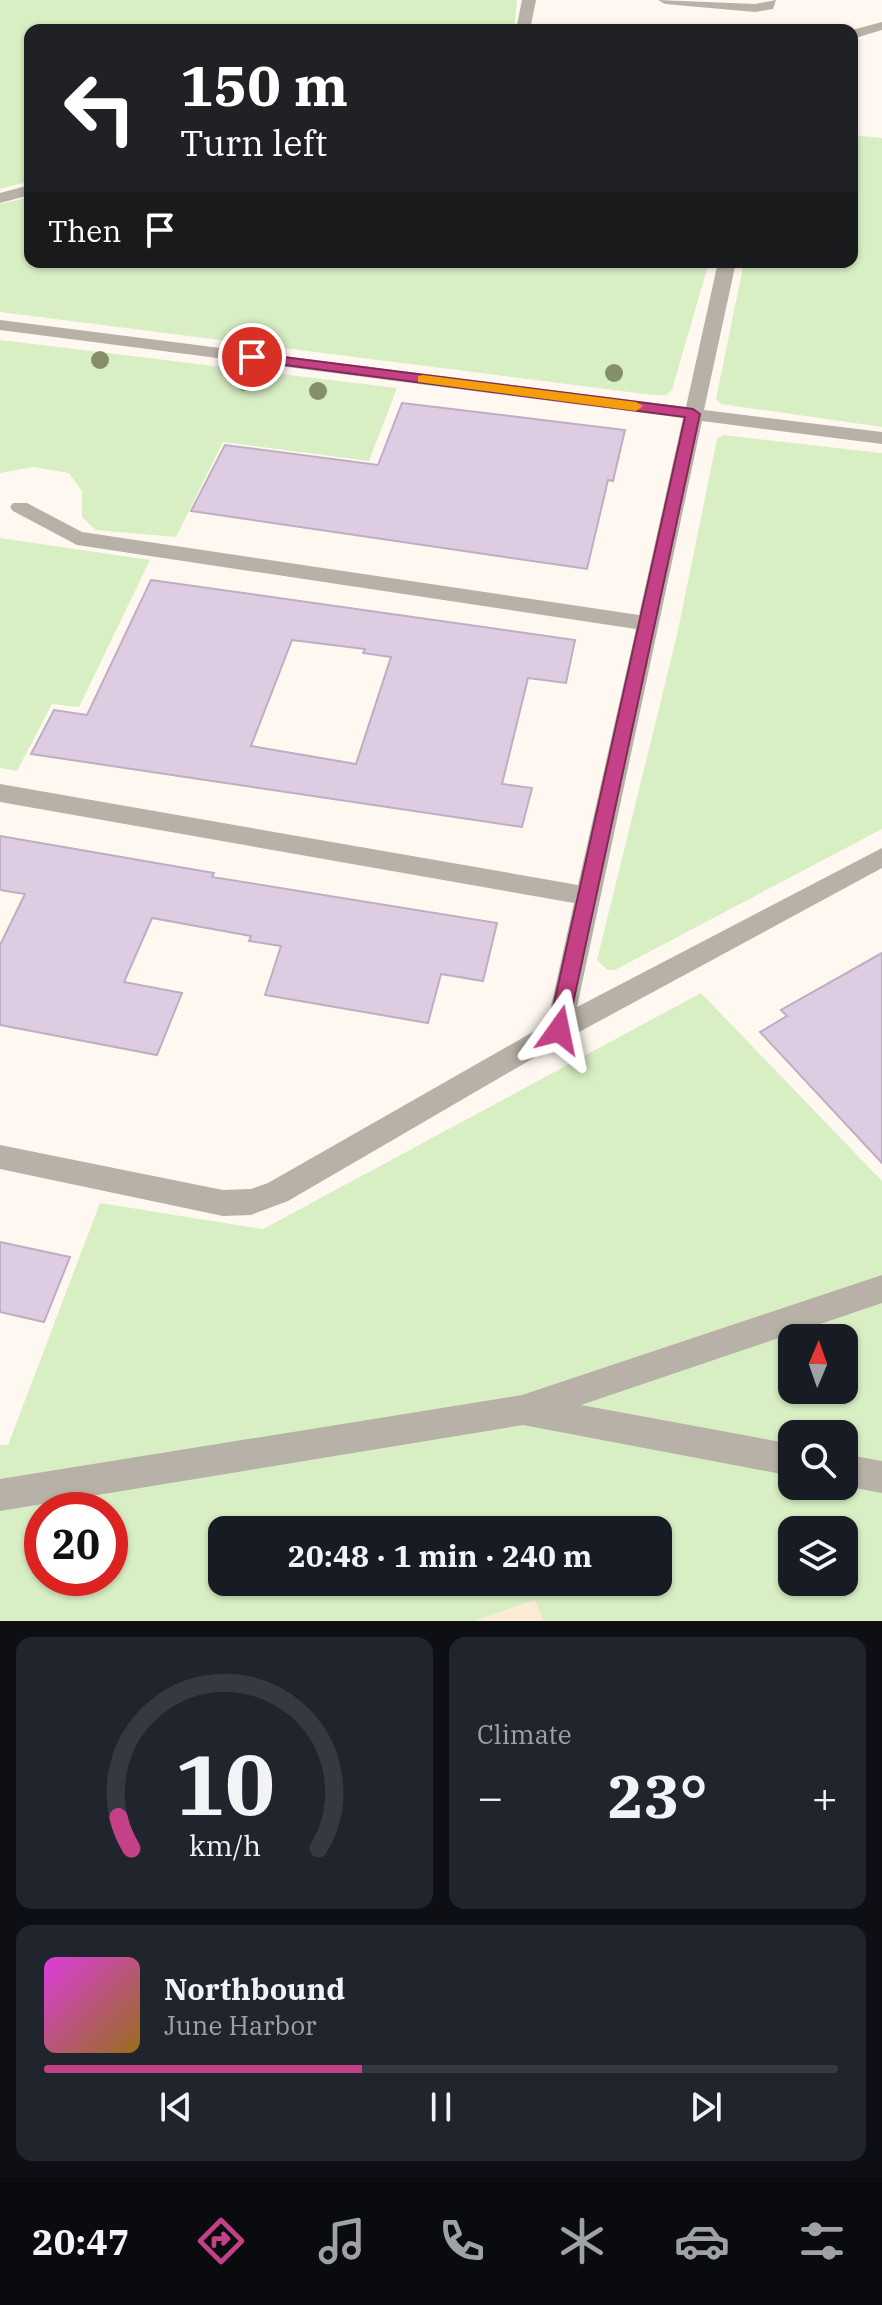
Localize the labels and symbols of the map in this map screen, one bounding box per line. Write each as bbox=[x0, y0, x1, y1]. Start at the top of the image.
pin bbox=[218, 323, 286, 391]
position arrow bbox=[517, 988, 601, 1072]
north arrow bbox=[778, 1324, 858, 1404]
speed limit sign: 20 bbox=[24, 1492, 128, 1596]

